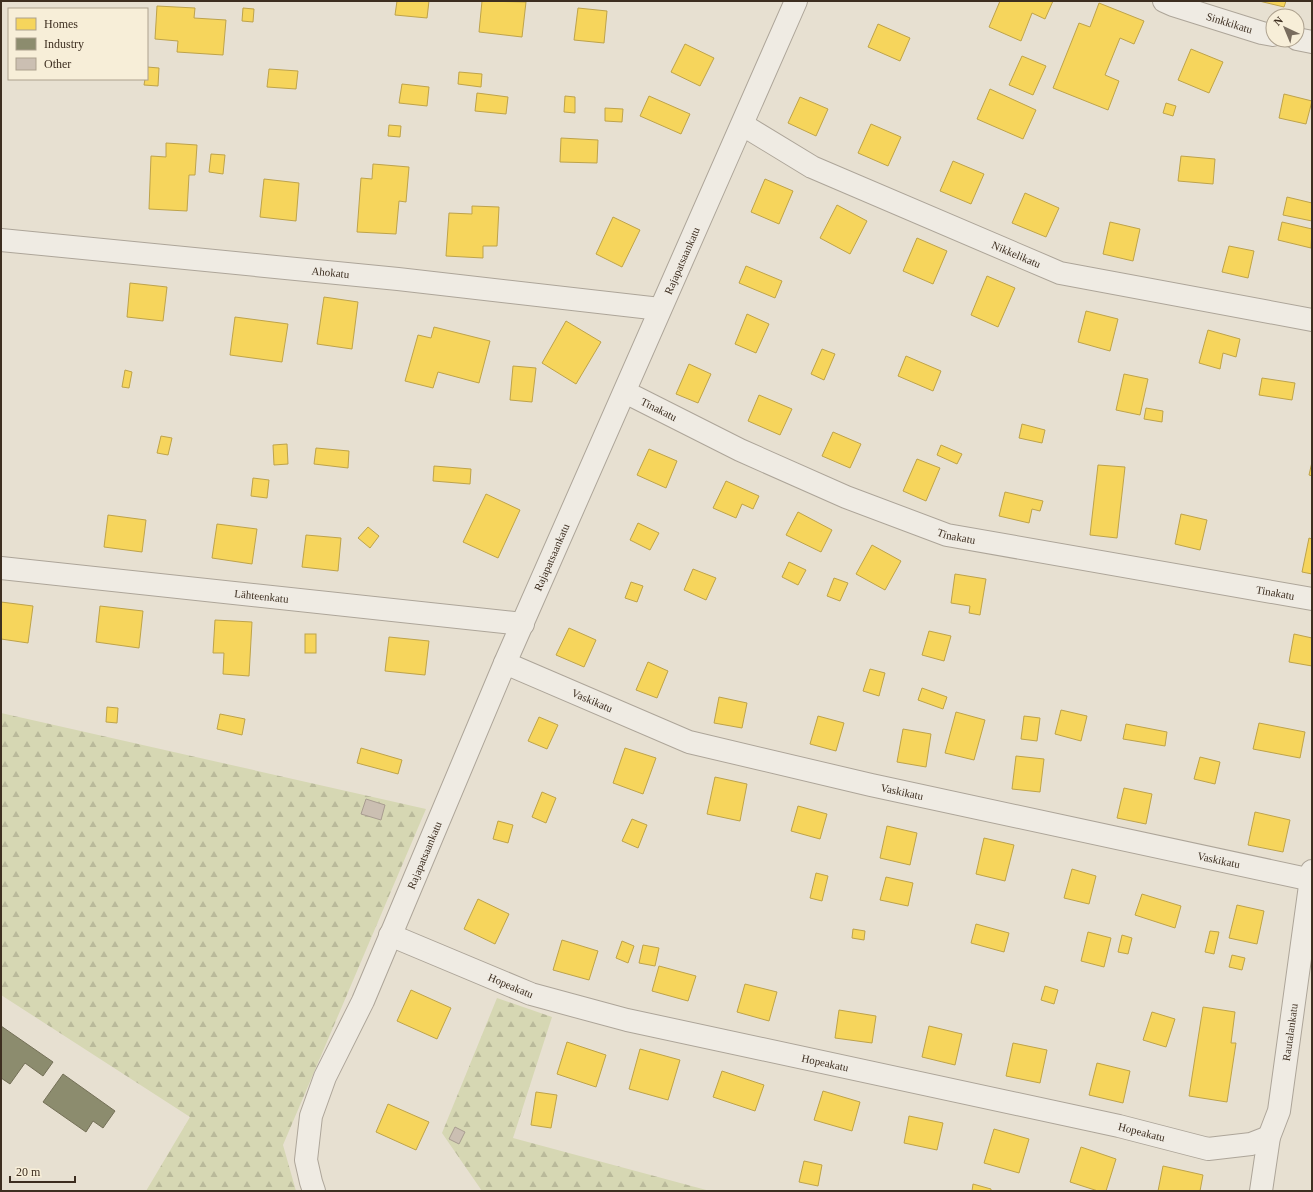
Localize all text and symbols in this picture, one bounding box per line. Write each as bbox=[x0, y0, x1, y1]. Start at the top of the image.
legend bbox=[8, 8, 148, 80]
north arrow bbox=[1265, 8, 1305, 48]
street label: Sinkkikatu bbox=[1205, 10, 1254, 36]
text: N bbox=[1271, 14, 1285, 28]
text: Homes bbox=[44, 17, 78, 31]
text: Industry bbox=[44, 37, 84, 51]
text: Other bbox=[44, 57, 71, 71]
street label: Rajapatsaankatu bbox=[662, 225, 702, 296]
street label: Nikkelikatu bbox=[990, 239, 1043, 270]
street label: Ahokatu bbox=[311, 265, 350, 280]
street label: Tinakatu bbox=[639, 395, 679, 423]
street label: Rajapatsaankatu bbox=[532, 521, 572, 593]
street label: Tinakatu bbox=[935, 526, 977, 546]
street label: Tinakatu bbox=[1255, 583, 1296, 602]
street label: Lähteenkatu bbox=[234, 587, 290, 605]
street label: Vaskikatu bbox=[570, 686, 615, 715]
street label: Vaskikatu bbox=[880, 781, 925, 802]
street label: Rajapatsaankatu bbox=[405, 819, 444, 891]
street label: Vaskikatu bbox=[1196, 849, 1242, 870]
street label: Hopeakatu bbox=[487, 971, 536, 1000]
street label: Rautalankatu bbox=[1280, 1002, 1300, 1062]
street label: Hopeakatu bbox=[801, 1052, 850, 1074]
street label: Hopeakatu bbox=[1117, 1120, 1167, 1144]
scale bar bbox=[10, 1158, 75, 1184]
text: 20 m bbox=[16, 1165, 41, 1179]

